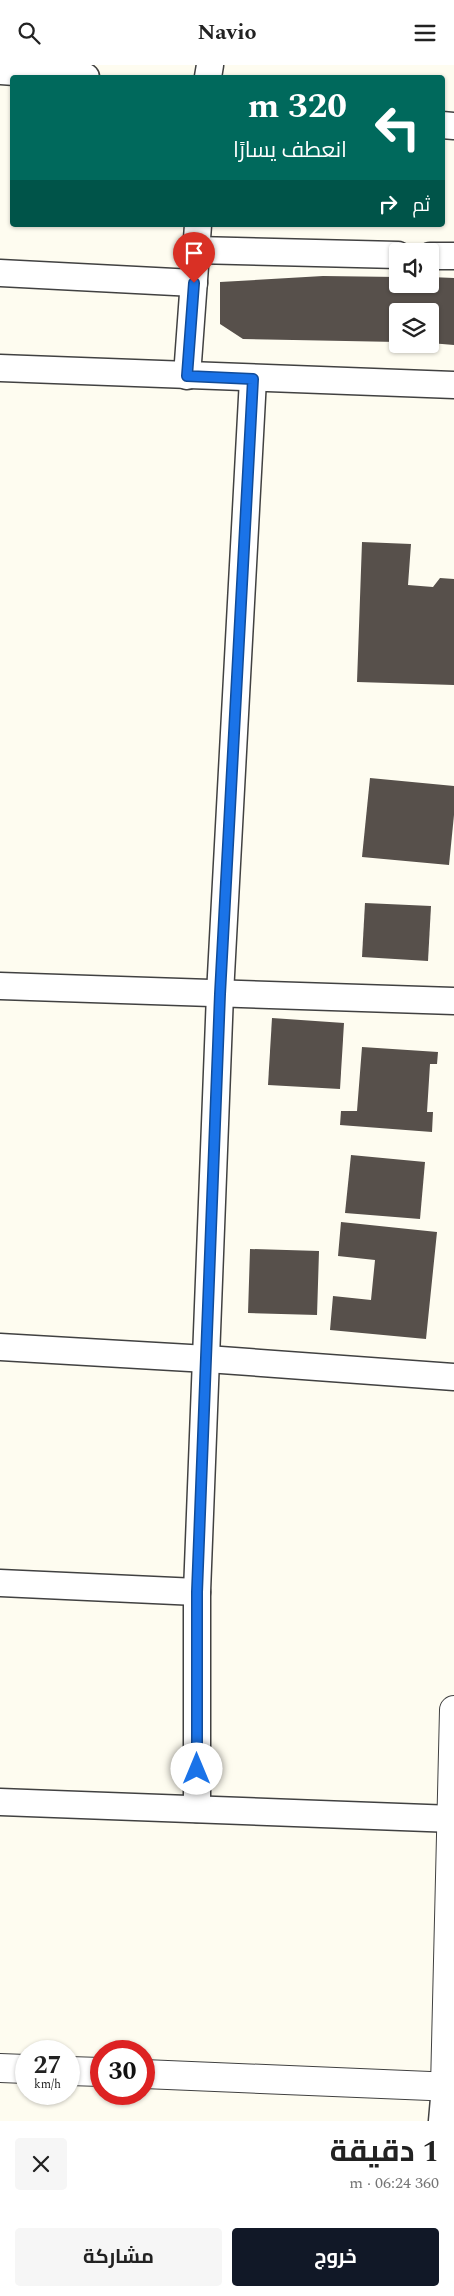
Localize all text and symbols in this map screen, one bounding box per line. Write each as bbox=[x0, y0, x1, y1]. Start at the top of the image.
text: Navio bbox=[197, 16, 257, 49]
icon: search bbox=[15, 19, 43, 47]
icon: menu bbox=[411, 19, 439, 47]
text: 320 m bbox=[248, 80, 347, 133]
icon: left bbox=[365, 95, 430, 160]
text: انعطف يسارًا bbox=[233, 134, 347, 167]
icon: right bbox=[374, 190, 402, 218]
text: ثم bbox=[412, 191, 430, 220]
pin bbox=[173, 232, 215, 283]
icon: arrive bbox=[180, 239, 208, 267]
map controls bbox=[389, 243, 439, 353]
button: sound bbox=[389, 243, 439, 293]
button: layers bbox=[389, 303, 439, 353]
position arrow bbox=[170, 1742, 222, 1794]
speed limit sign: 30 bbox=[90, 2040, 155, 2105]
text: 27 bbox=[33, 2047, 62, 2085]
text: km/h bbox=[34, 2075, 61, 2094]
text: 1 دقيقة bbox=[330, 2129, 439, 2175]
button: close bbox=[15, 2138, 67, 2190]
text: 360 m · 06:24 bbox=[349, 2171, 439, 2195]
button: مشاركة bbox=[15, 2228, 222, 2286]
button: خروج bbox=[232, 2228, 439, 2286]

